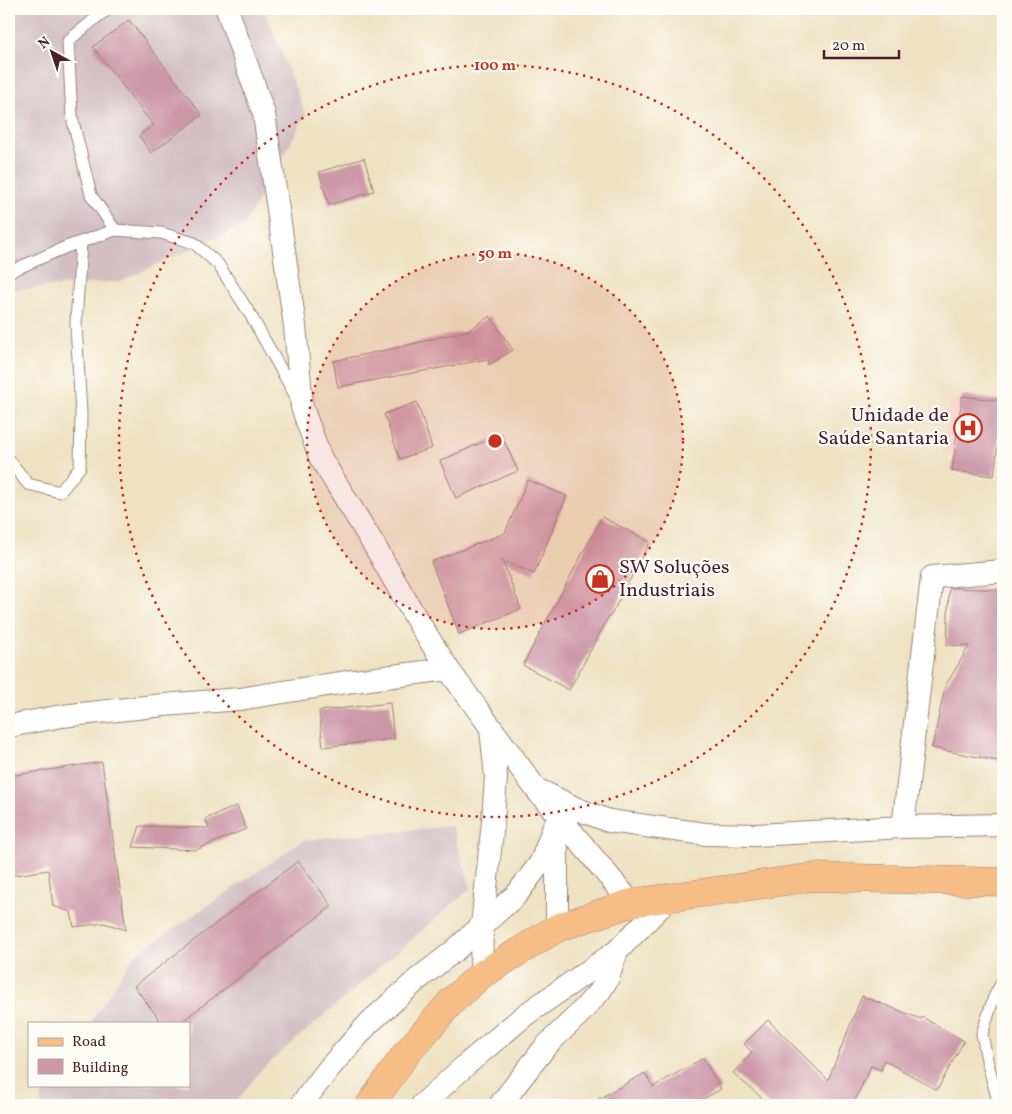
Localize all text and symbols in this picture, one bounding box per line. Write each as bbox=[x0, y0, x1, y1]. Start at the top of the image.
north arrow bbox=[28, 28, 78, 78]
scale bar bbox=[824, 28, 900, 60]
text: N bbox=[35, 33, 55, 54]
text: 20 m bbox=[832, 36, 865, 57]
text: 100 m bbox=[474, 56, 517, 77]
text: 50 m bbox=[478, 244, 512, 265]
place label: Unidade de Saúde Santaria bbox=[818, 402, 949, 453]
hospital icon: Unidade de Saúde Santaria bbox=[953, 413, 983, 443]
centre of rings bbox=[486, 432, 504, 450]
place label: SW Soluções Industriais bbox=[619, 554, 729, 605]
shop icon: SW Soluções Industriais bbox=[585, 564, 615, 594]
legend bbox=[28, 1022, 190, 1086]
text: Road bbox=[72, 1032, 106, 1053]
text: Building bbox=[72, 1058, 129, 1079]

